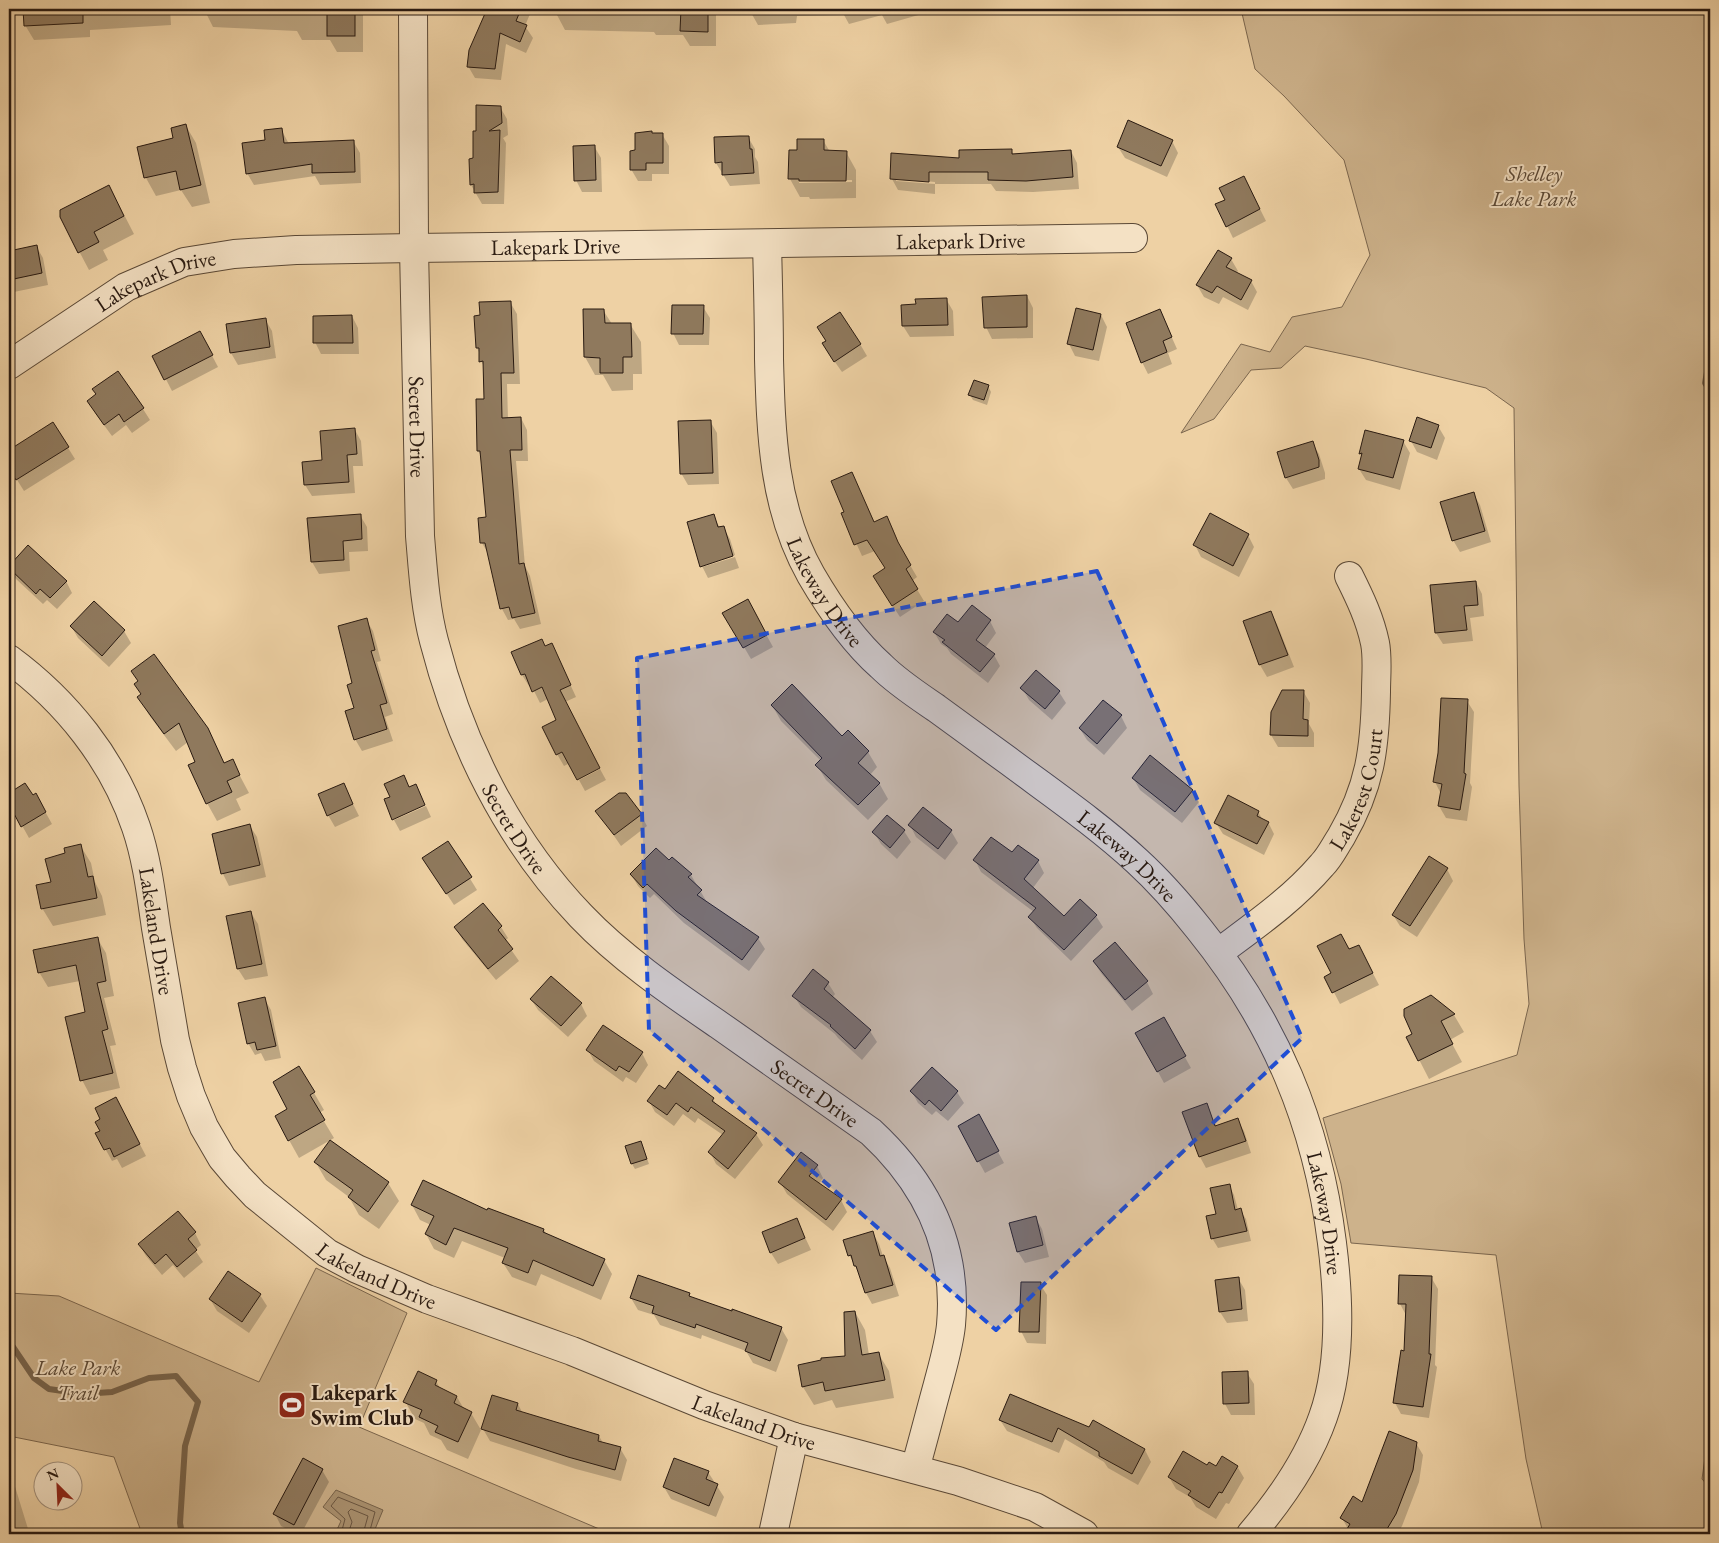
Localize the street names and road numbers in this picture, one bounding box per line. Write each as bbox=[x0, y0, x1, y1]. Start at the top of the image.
street label: Lakepark Drive bbox=[895, 225, 1026, 256]
street label: Lakepark Drive bbox=[491, 231, 621, 262]
street label: Lakepark Drive bbox=[90, 243, 218, 319]
street label: Secret Drive bbox=[402, 376, 433, 478]
street label: Lakeway Drive bbox=[780, 533, 870, 654]
street label: Lakerest Court bbox=[1322, 728, 1389, 856]
street label: Secret Drive bbox=[475, 778, 554, 880]
street label: Lakeway Drive bbox=[1072, 803, 1184, 908]
street label: Lakeland Drive bbox=[132, 865, 181, 998]
street label: Secret Drive bbox=[765, 1052, 865, 1134]
street label: Lakeway Drive bbox=[1300, 1148, 1349, 1276]
street label: Lakeland Drive bbox=[310, 1236, 441, 1316]
street label: Lakeland Drive bbox=[688, 1388, 819, 1457]

